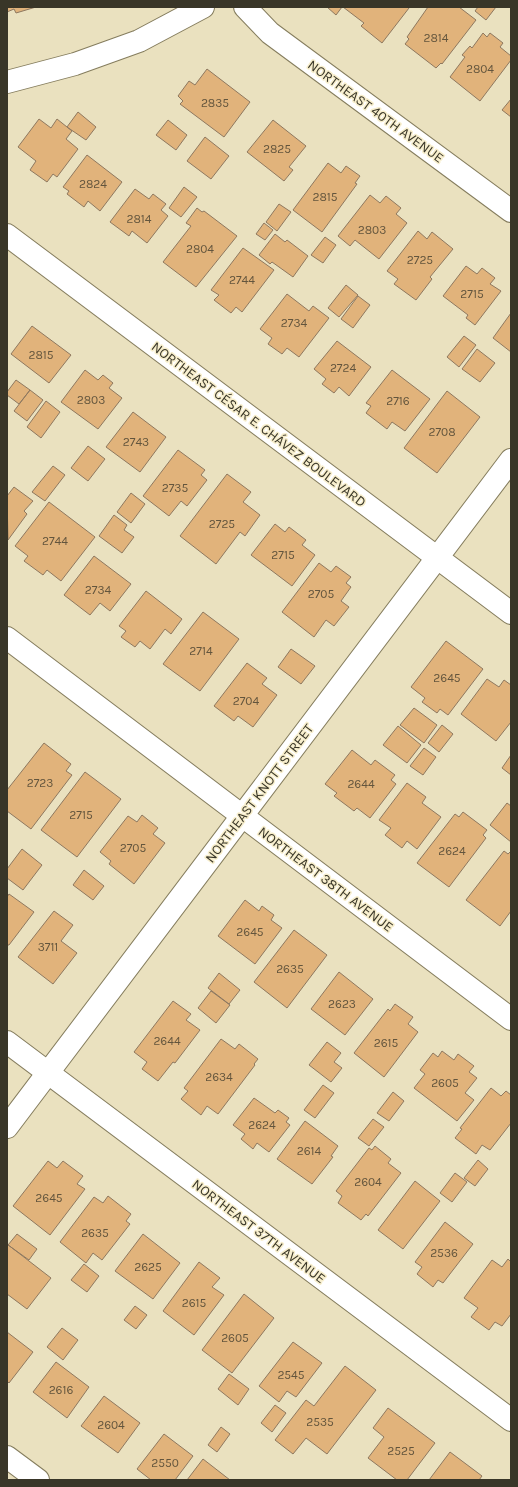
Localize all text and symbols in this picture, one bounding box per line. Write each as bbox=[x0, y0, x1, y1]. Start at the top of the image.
house number: 2814 bbox=[424, 31, 449, 45]
street label: NORTHEAST 40TH AVENUE bbox=[304, 56, 447, 166]
house number: 2804 bbox=[466, 62, 494, 76]
house number: 2835 bbox=[201, 96, 229, 110]
house number: 2825 bbox=[263, 142, 291, 156]
house number: 2824 bbox=[79, 177, 107, 191]
house number: 2815 bbox=[312, 190, 338, 204]
house number: 2814 bbox=[127, 212, 152, 226]
house number: 2803 bbox=[358, 223, 386, 237]
house number: 2804 bbox=[186, 242, 214, 256]
house number: 2725 bbox=[407, 253, 433, 267]
house number: 2744 bbox=[229, 273, 255, 287]
house number: 2715 bbox=[460, 287, 484, 301]
house number: 2734 bbox=[281, 316, 307, 330]
street label: NORTHEAST CÉSAR E. CHÁVEZ BOULEVARD bbox=[148, 337, 370, 511]
house number: 2815 bbox=[28, 348, 54, 362]
house number: 2724 bbox=[330, 361, 356, 375]
house number: 2803 bbox=[77, 393, 105, 407]
house number: 2716 bbox=[386, 394, 410, 408]
house number: 2708 bbox=[428, 425, 456, 439]
house number: 2743 bbox=[123, 435, 149, 449]
house number: 2735 bbox=[162, 481, 188, 495]
house number: 2725 bbox=[209, 517, 235, 531]
house number: 2744 bbox=[42, 534, 68, 548]
house number: 2715 bbox=[271, 548, 295, 562]
house number: 2734 bbox=[85, 583, 111, 597]
house number: 2705 bbox=[308, 587, 334, 601]
house number: 2714 bbox=[189, 644, 213, 658]
house number: 2645 bbox=[433, 671, 461, 685]
house number: 2704 bbox=[233, 694, 259, 708]
street label: NORTHEAST KNOTT STREET bbox=[202, 720, 317, 866]
house number: 2723 bbox=[27, 776, 53, 790]
house number: 2644 bbox=[347, 777, 375, 791]
house number: 2715 bbox=[69, 808, 93, 822]
street label: NORTHEAST 38TH AVENUE bbox=[255, 823, 397, 936]
house number: 2705 bbox=[120, 841, 146, 855]
house number: 2624 bbox=[438, 844, 466, 858]
house number: 2645 bbox=[236, 925, 264, 939]
house number: 3711 bbox=[38, 940, 58, 954]
house number: 2635 bbox=[276, 962, 304, 976]
house number: 2623 bbox=[328, 997, 356, 1011]
house number: 2644 bbox=[153, 1034, 181, 1048]
house number: 2615 bbox=[374, 1036, 399, 1050]
house number: 2634 bbox=[205, 1070, 233, 1084]
house number: 2605 bbox=[431, 1076, 459, 1090]
house number: 2624 bbox=[248, 1118, 276, 1132]
house number: 2614 bbox=[297, 1144, 322, 1158]
house number: 2604 bbox=[354, 1175, 382, 1189]
street label: NORTHEAST 37TH AVENUE bbox=[189, 1176, 329, 1287]
house number: 2645 bbox=[35, 1191, 63, 1205]
house number: 2635 bbox=[81, 1226, 109, 1240]
house number: 2536 bbox=[430, 1246, 458, 1260]
house number: 2625 bbox=[134, 1260, 162, 1274]
house number: 2615 bbox=[182, 1296, 207, 1310]
house number: 2605 bbox=[221, 1331, 249, 1345]
house number: 2545 bbox=[277, 1368, 305, 1382]
house number: 2616 bbox=[49, 1383, 73, 1397]
house number: 2535 bbox=[306, 1415, 334, 1429]
house number: 2604 bbox=[97, 1418, 125, 1432]
house number: 2525 bbox=[387, 1444, 415, 1458]
house number: 2550 bbox=[151, 1456, 179, 1470]

